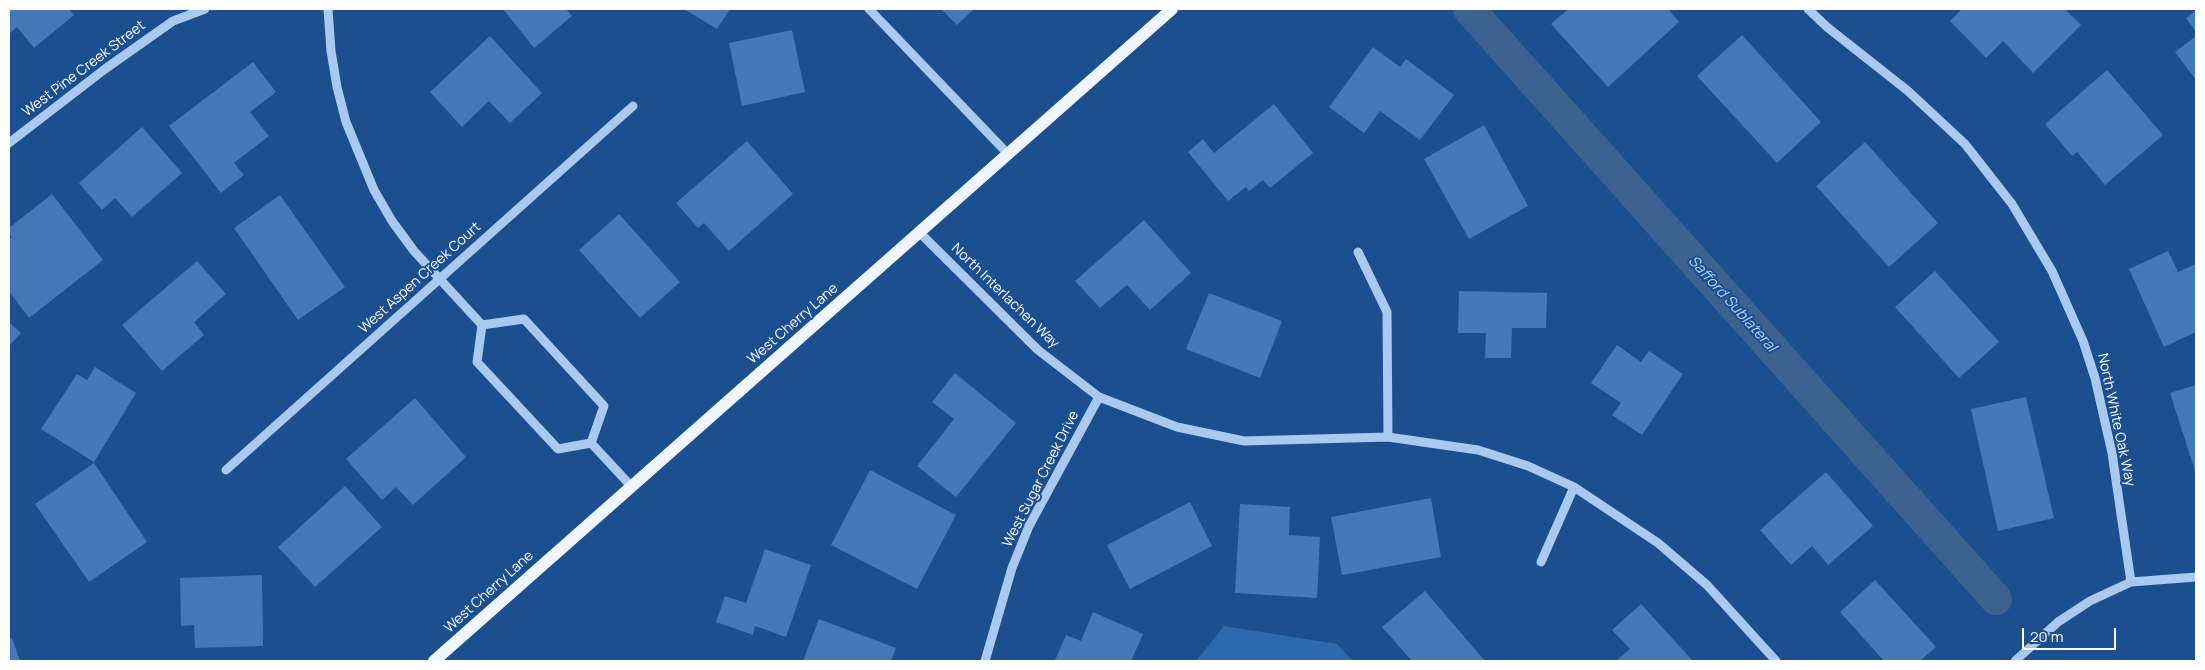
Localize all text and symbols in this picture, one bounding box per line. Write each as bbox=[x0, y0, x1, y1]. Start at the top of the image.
street label: West Pine Creek Street bbox=[19, 17, 149, 121]
street label: West Aspen Creek Court bbox=[356, 219, 484, 337]
street label: North Interlachen Way bbox=[948, 240, 1062, 352]
water label: Safford Sublateral bbox=[1684, 252, 1780, 356]
street label: West Cherry Lane bbox=[744, 280, 842, 368]
street label: North White Oak Way bbox=[2094, 352, 2138, 488]
street label: West Sugar Creek Drive bbox=[999, 408, 1083, 550]
street label: West Cherry Lane bbox=[441, 548, 537, 636]
scale bar bbox=[2025, 618, 2119, 650]
text: 20 m bbox=[2030, 626, 2063, 647]

